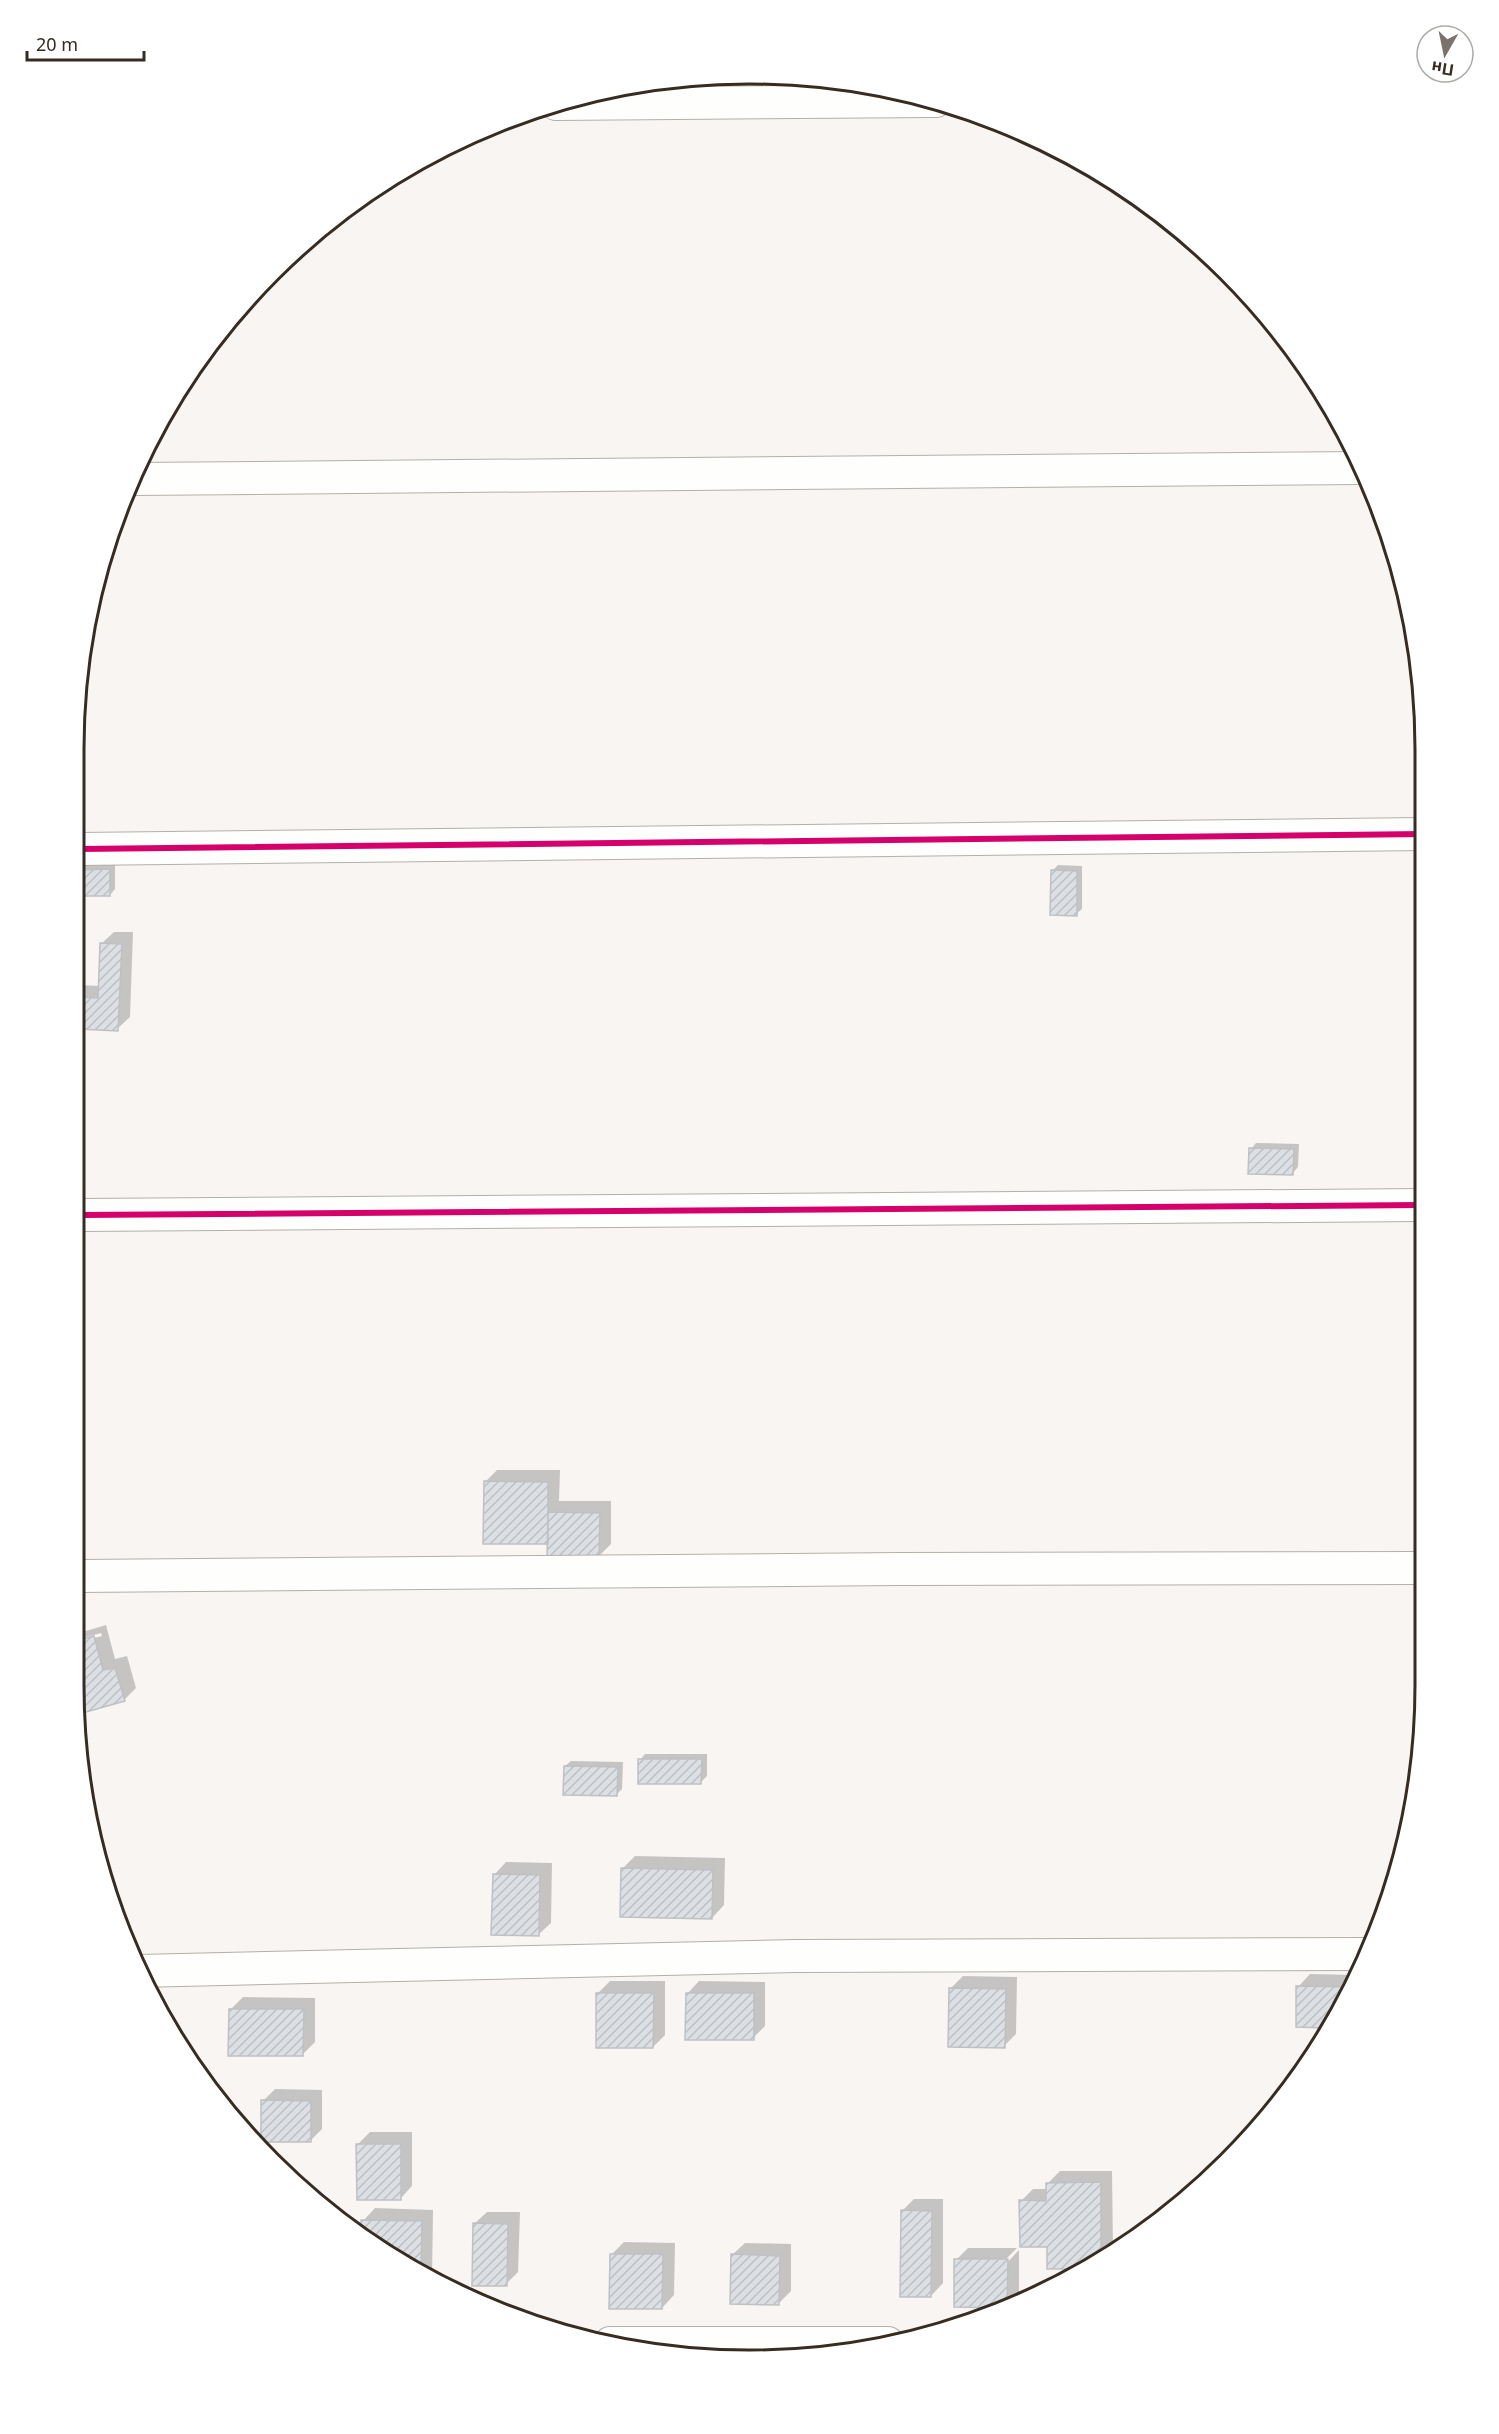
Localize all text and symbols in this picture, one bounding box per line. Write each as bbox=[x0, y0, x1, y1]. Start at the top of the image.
scale bar bbox=[27, 24, 144, 62]
north arrow bbox=[1415, 24, 1475, 84]
text: 20 m bbox=[36, 32, 78, 56]
text: Пн bbox=[1430, 56, 1456, 81]

